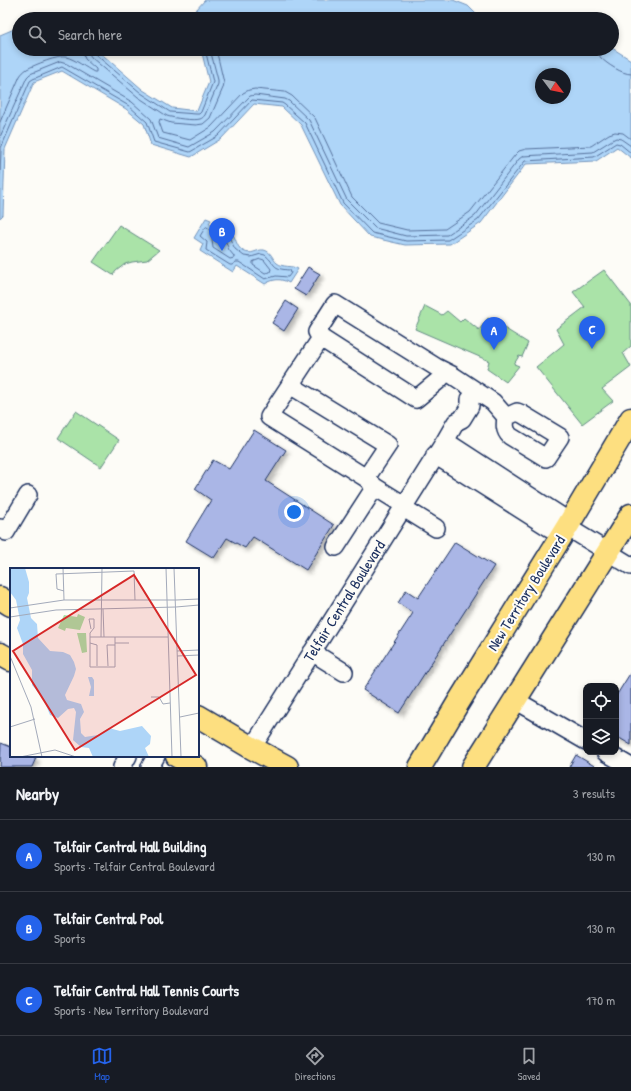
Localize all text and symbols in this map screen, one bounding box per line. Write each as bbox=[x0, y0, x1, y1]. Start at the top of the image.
search box bbox=[12, 12, 619, 56]
icon: search bbox=[26, 23, 48, 45]
text: Search here bbox=[58, 24, 122, 45]
north arrow bbox=[535, 68, 571, 104]
pin: B bbox=[209, 218, 235, 251]
pin: C bbox=[579, 316, 605, 349]
pin: A bbox=[481, 317, 507, 350]
your location bbox=[284, 502, 304, 522]
street label: New Territory Boulevard bbox=[482, 531, 570, 655]
street label: Telfair Central Boulevard bbox=[298, 536, 390, 666]
inset map bbox=[10, 568, 199, 757]
map controls bbox=[583, 683, 619, 755]
button: locate bbox=[583, 683, 619, 719]
button: layers bbox=[583, 719, 619, 755]
text: Nearby bbox=[16, 782, 59, 805]
text: 3 results bbox=[573, 784, 615, 802]
text: Telfair Central Hall Building bbox=[54, 836, 207, 857]
text: A bbox=[26, 847, 32, 865]
text: 130 m bbox=[587, 847, 615, 865]
text: Sports · Telfair Central Boulevard bbox=[54, 857, 214, 875]
text: Telfair Central Pool bbox=[54, 908, 163, 929]
text: B bbox=[26, 919, 32, 937]
text: 130 m bbox=[587, 919, 615, 937]
text: Sports bbox=[54, 929, 85, 947]
text: Telfair Central Hall Tennis Courts bbox=[54, 980, 239, 1001]
text: C bbox=[25, 991, 33, 1009]
text: 170 m bbox=[586, 991, 615, 1009]
text: Sports · New Territory Boulevard bbox=[54, 1001, 208, 1019]
tab: Map bbox=[91, 1045, 113, 1083]
tab: Directions bbox=[295, 1045, 336, 1083]
tab: Saved bbox=[518, 1045, 540, 1083]

